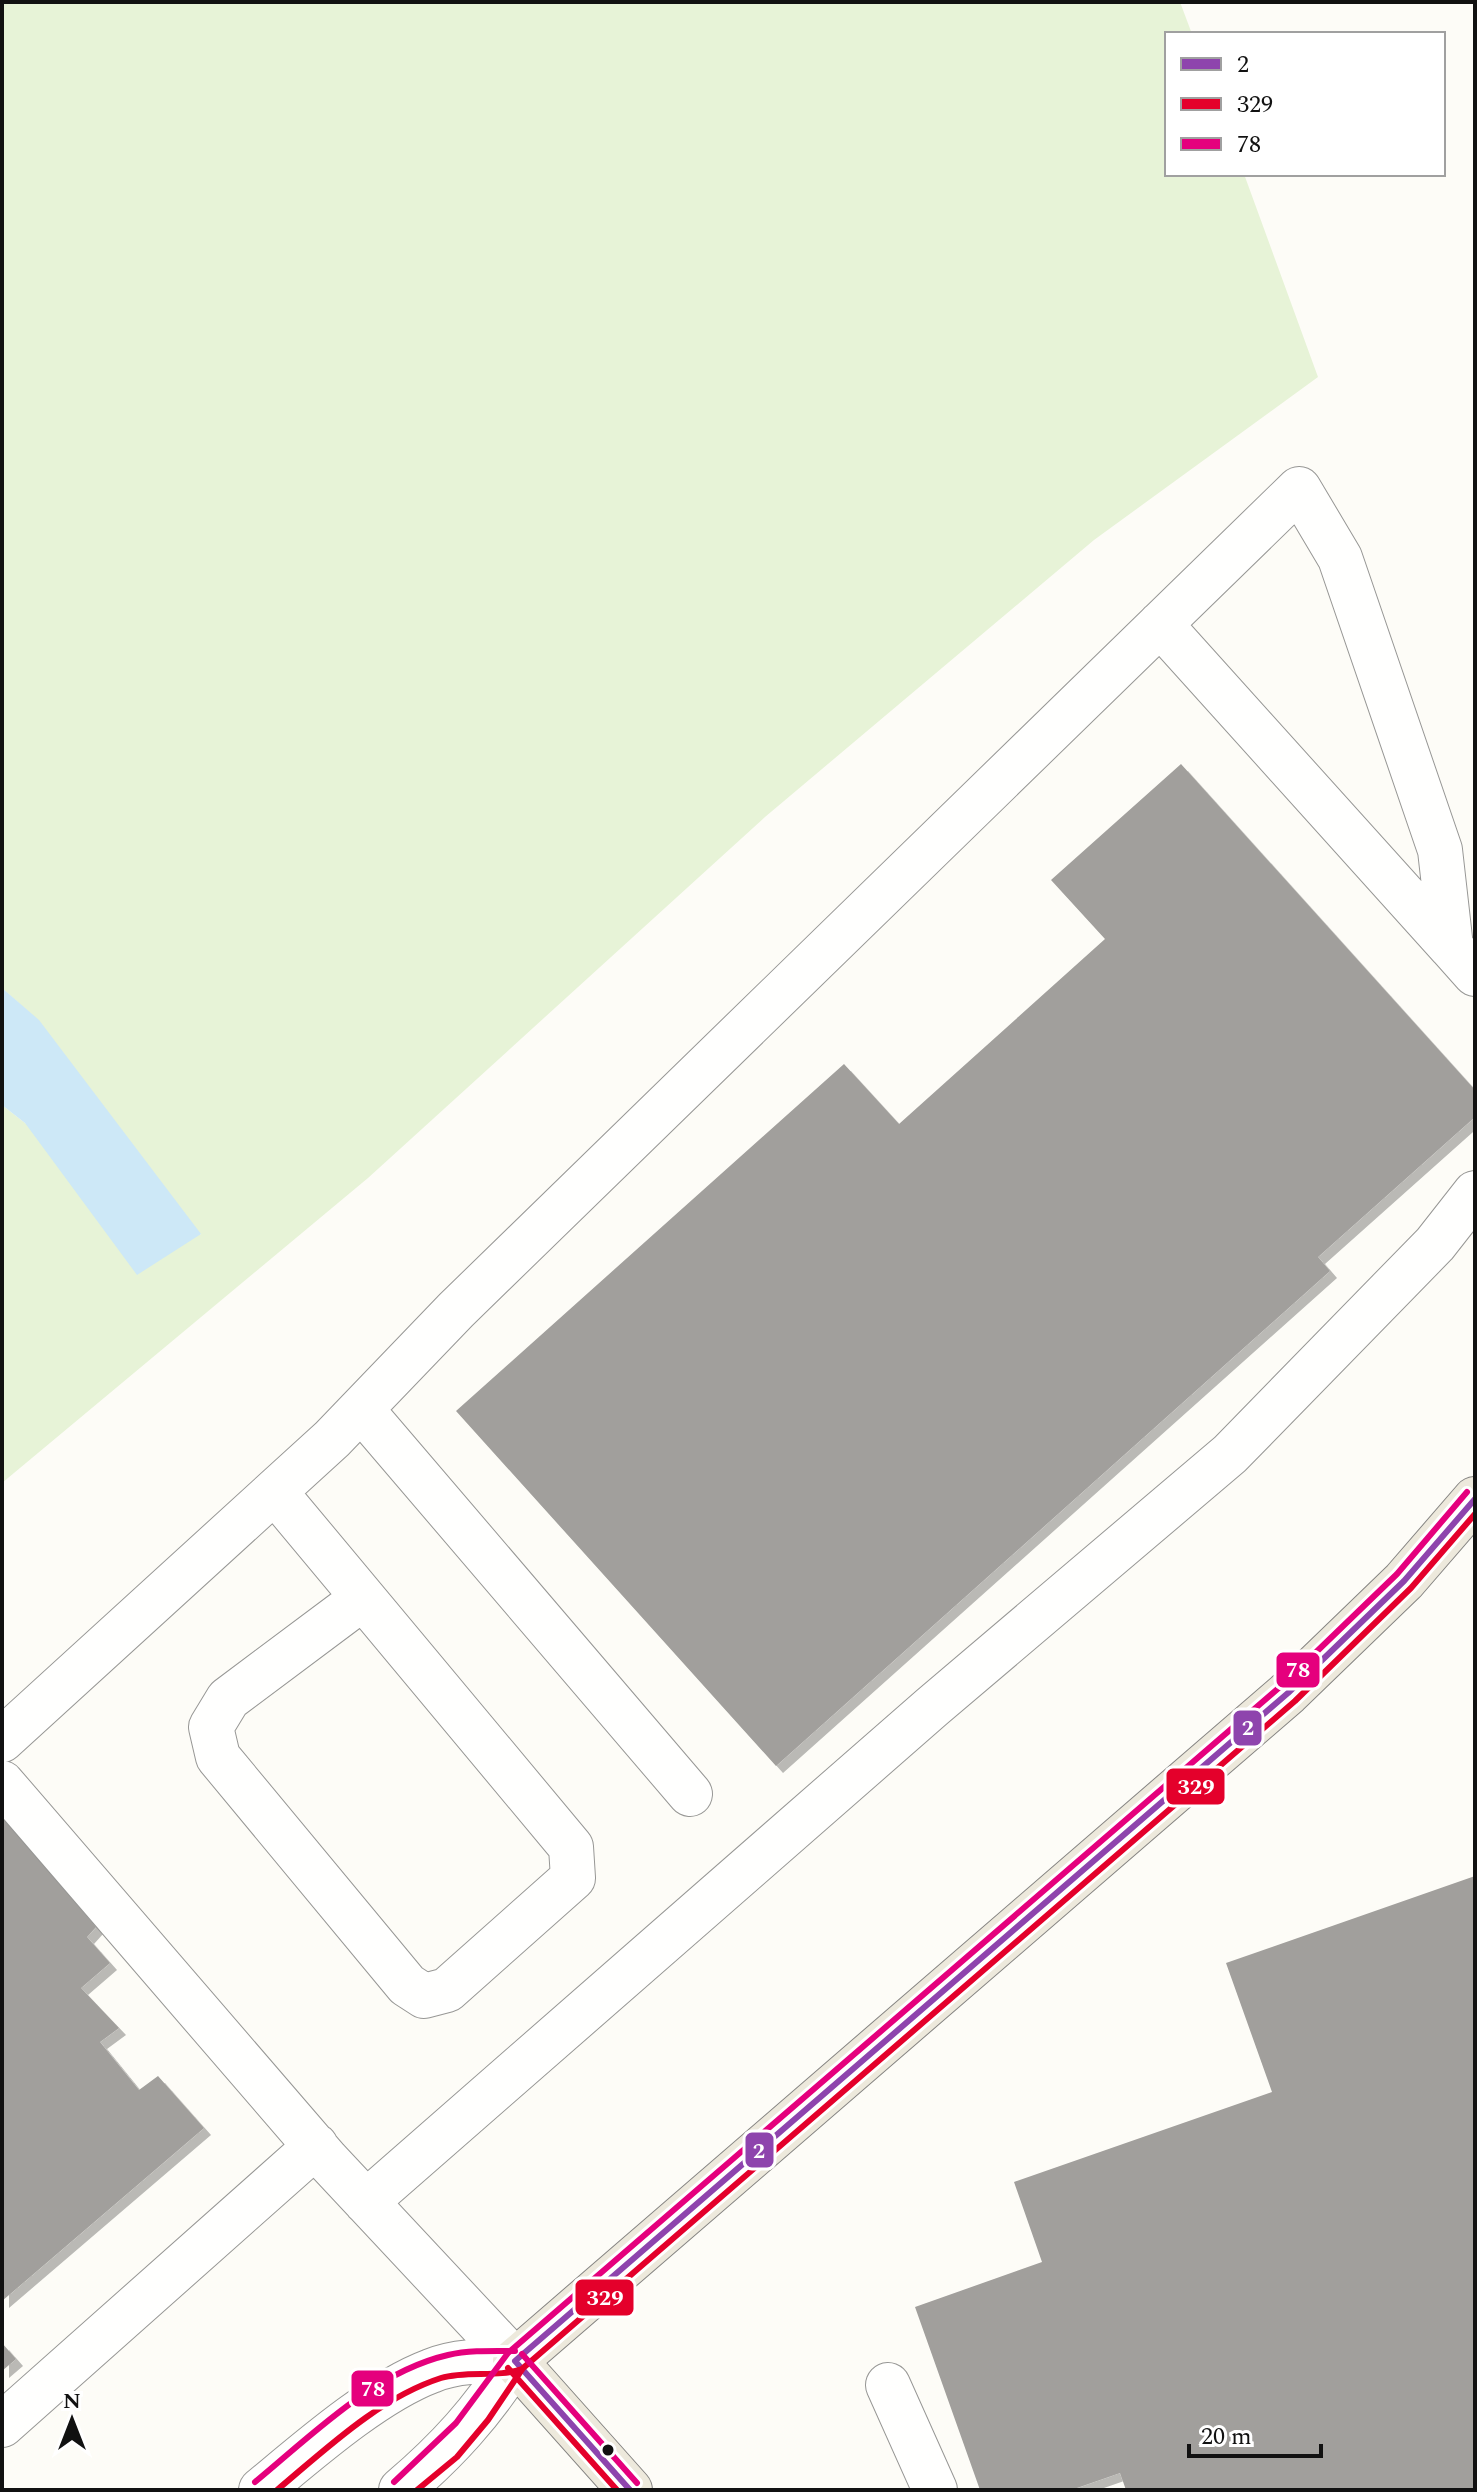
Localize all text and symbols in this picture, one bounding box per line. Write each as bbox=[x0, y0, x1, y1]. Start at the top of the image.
legend bbox=[1165, 32, 1445, 176]
text: 2 bbox=[1237, 47, 1249, 83]
text: 329 bbox=[1237, 87, 1273, 123]
text: 78 bbox=[1237, 127, 1261, 163]
line badge: 78 bbox=[1275, 1651, 1321, 1689]
text: 78 bbox=[1286, 1654, 1310, 1687]
line badge: 2 bbox=[1232, 1709, 1263, 1747]
text: 2 bbox=[1242, 1712, 1254, 1745]
line badge: 329 bbox=[1165, 1767, 1226, 1806]
text: 329 bbox=[1177, 1771, 1215, 1804]
line badge: 2 bbox=[744, 2131, 775, 2169]
text: 2 bbox=[753, 2135, 765, 2168]
line badge: 329 bbox=[574, 2278, 635, 2317]
text: 329 bbox=[586, 2282, 624, 2315]
line badge: 78 bbox=[350, 2369, 395, 2408]
text: 78 bbox=[361, 2373, 385, 2406]
north arrow bbox=[32, 2380, 112, 2460]
text: N bbox=[63, 2385, 81, 2418]
scale bar bbox=[1189, 2408, 1321, 2458]
text: 20 m bbox=[1201, 2419, 1252, 2455]
unlabelled marker bbox=[600, 2442, 616, 2458]

